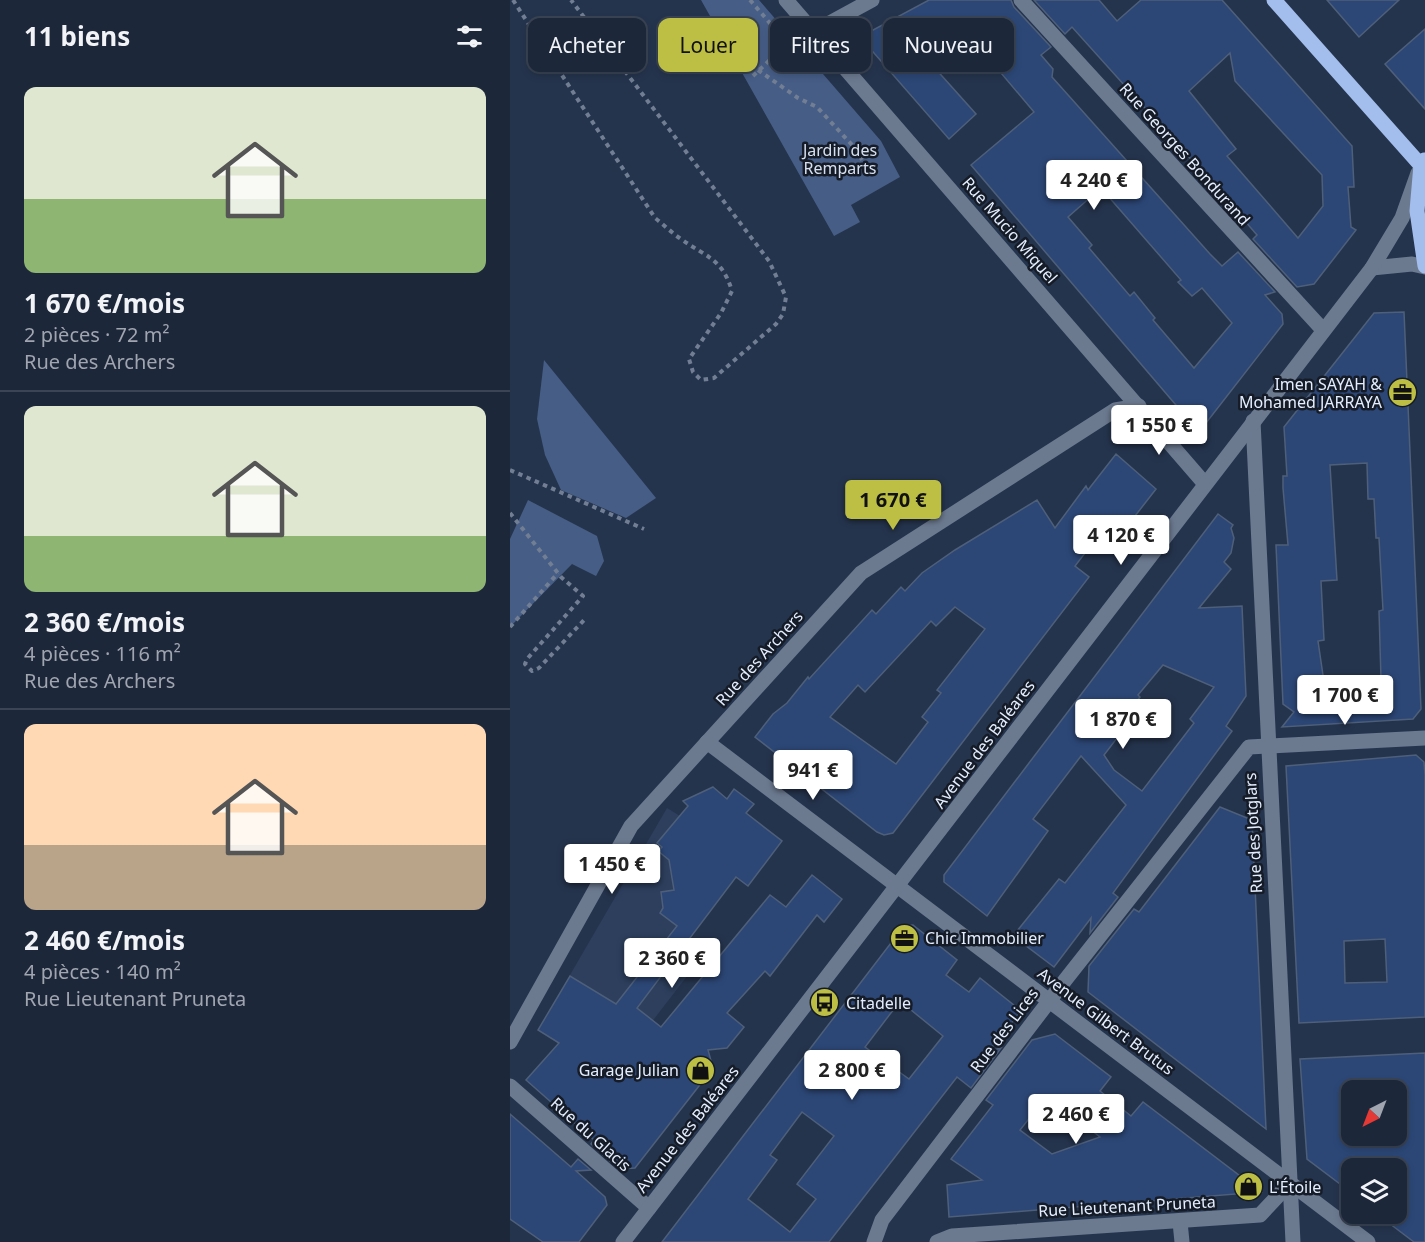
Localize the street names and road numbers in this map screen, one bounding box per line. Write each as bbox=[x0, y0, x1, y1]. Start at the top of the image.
street label: Rue Georges Bondurand bbox=[1115, 78, 1255, 230]
street label: Rue Mucio Miquel bbox=[958, 172, 1062, 288]
street label: Rue des Archers bbox=[710, 606, 808, 710]
street label: Avenue des Baléares bbox=[928, 675, 1040, 813]
street label: Rue des Jotglars bbox=[1239, 772, 1267, 894]
street label: Avenue Gilbert Brutus bbox=[1033, 962, 1179, 1080]
street label: Rue des Lices bbox=[965, 983, 1043, 1077]
street label: Avenue des Baléares bbox=[630, 1061, 744, 1197]
street label: Rue du Glacis bbox=[546, 1092, 636, 1176]
street label: Rue Lieutenant Pruneta bbox=[1038, 1190, 1216, 1222]

